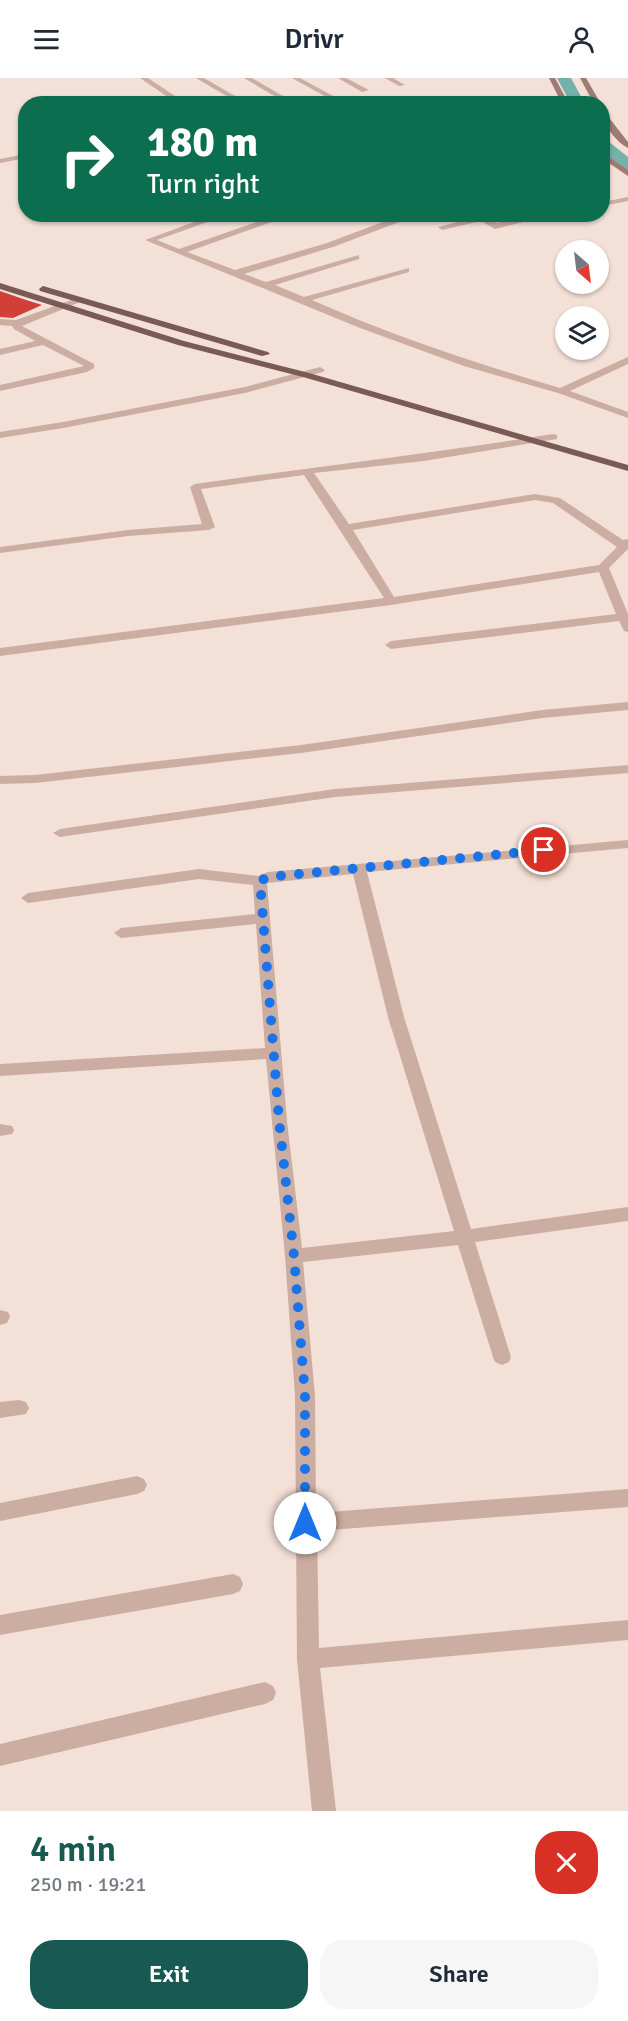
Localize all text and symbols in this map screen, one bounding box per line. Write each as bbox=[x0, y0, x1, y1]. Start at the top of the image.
icon: menu bbox=[30, 23, 63, 56]
text: Drivr bbox=[284, 23, 344, 56]
icon: person bbox=[565, 23, 598, 56]
text: 180 m bbox=[147, 117, 258, 168]
icon: right bbox=[48, 120, 126, 198]
text: Turn right bbox=[147, 168, 260, 201]
north arrow bbox=[555, 240, 609, 294]
map controls bbox=[555, 240, 609, 360]
button: layers bbox=[555, 306, 609, 360]
pin bbox=[518, 824, 569, 875]
icon: arrive bbox=[527, 833, 560, 866]
position arrow bbox=[273, 1491, 337, 1555]
text: 4 min bbox=[30, 1827, 116, 1872]
button: close bbox=[535, 1831, 598, 1894]
text: 250 m · 19:21 bbox=[30, 1872, 146, 1897]
button: Exit bbox=[30, 1940, 308, 2009]
button: Share bbox=[320, 1940, 598, 2009]

